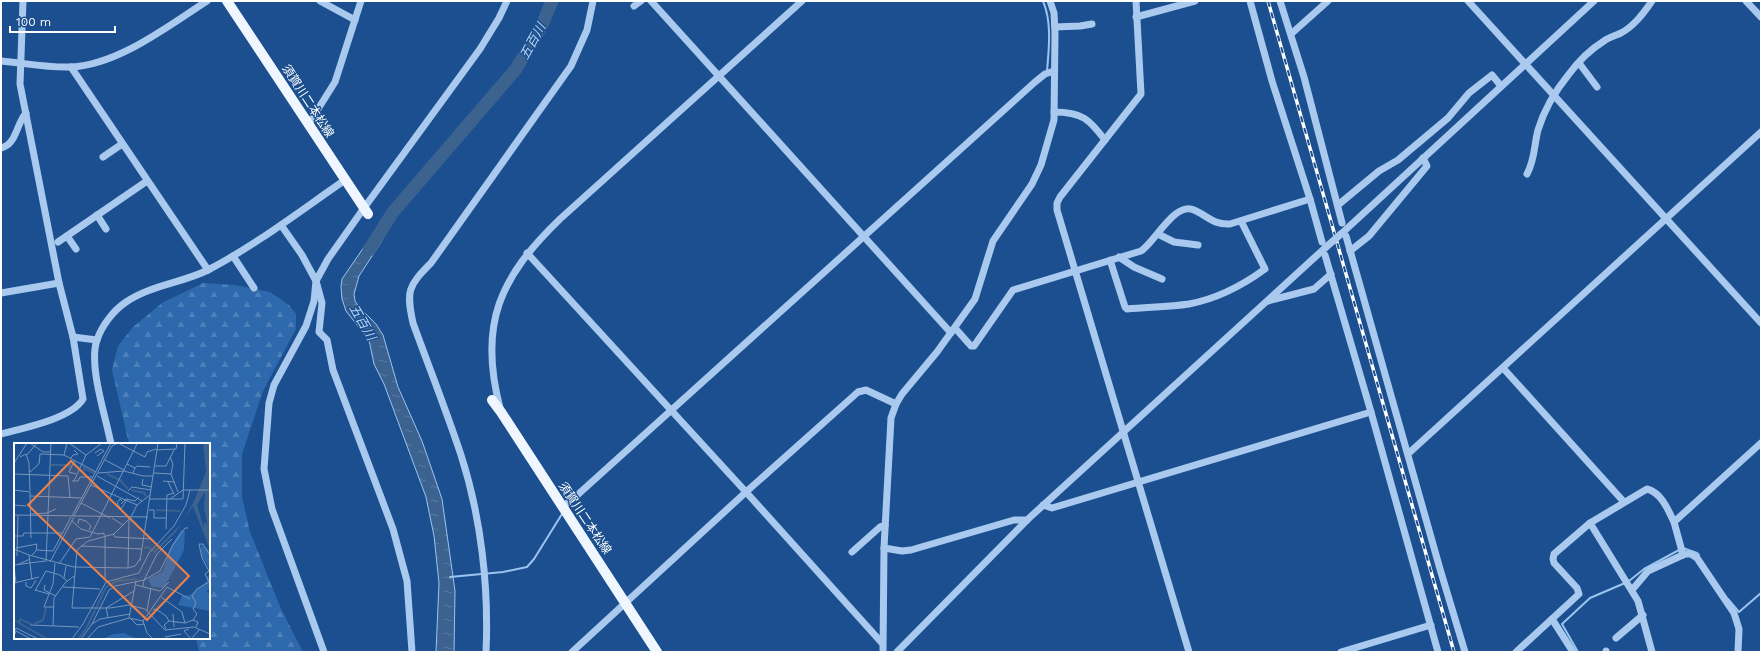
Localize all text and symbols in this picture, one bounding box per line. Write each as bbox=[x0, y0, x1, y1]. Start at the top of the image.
scale bar bbox=[10, 8, 115, 34]
text: 100 m bbox=[16, 15, 51, 29]
water label: 五百川 bbox=[516, 19, 549, 62]
street label: 須賀川二本松線 bbox=[279, 62, 337, 140]
water label: 五百川 bbox=[346, 302, 380, 345]
inset map bbox=[14, 443, 210, 639]
street label: 須賀川二本松線 bbox=[556, 479, 614, 557]

